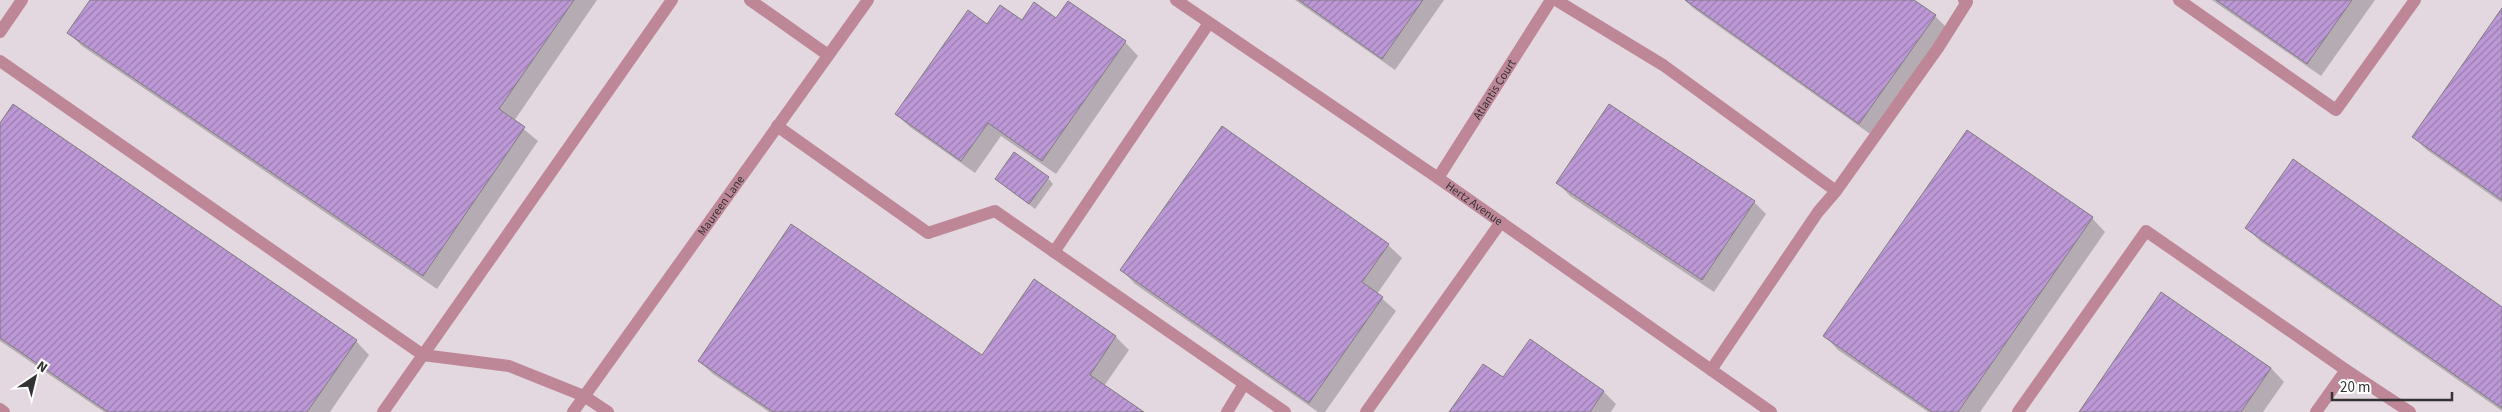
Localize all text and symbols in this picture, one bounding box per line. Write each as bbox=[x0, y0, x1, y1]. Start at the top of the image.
street label: Atlantis Court bbox=[1469, 56, 1520, 123]
street label: Maureen Lane bbox=[693, 172, 748, 239]
street label: Hertz Avenue bbox=[1442, 177, 1506, 230]
north arrow bbox=[10, 352, 60, 402]
text: N bbox=[32, 356, 51, 378]
scale bar bbox=[2332, 370, 2452, 402]
text: 20 m bbox=[2340, 377, 2370, 398]

